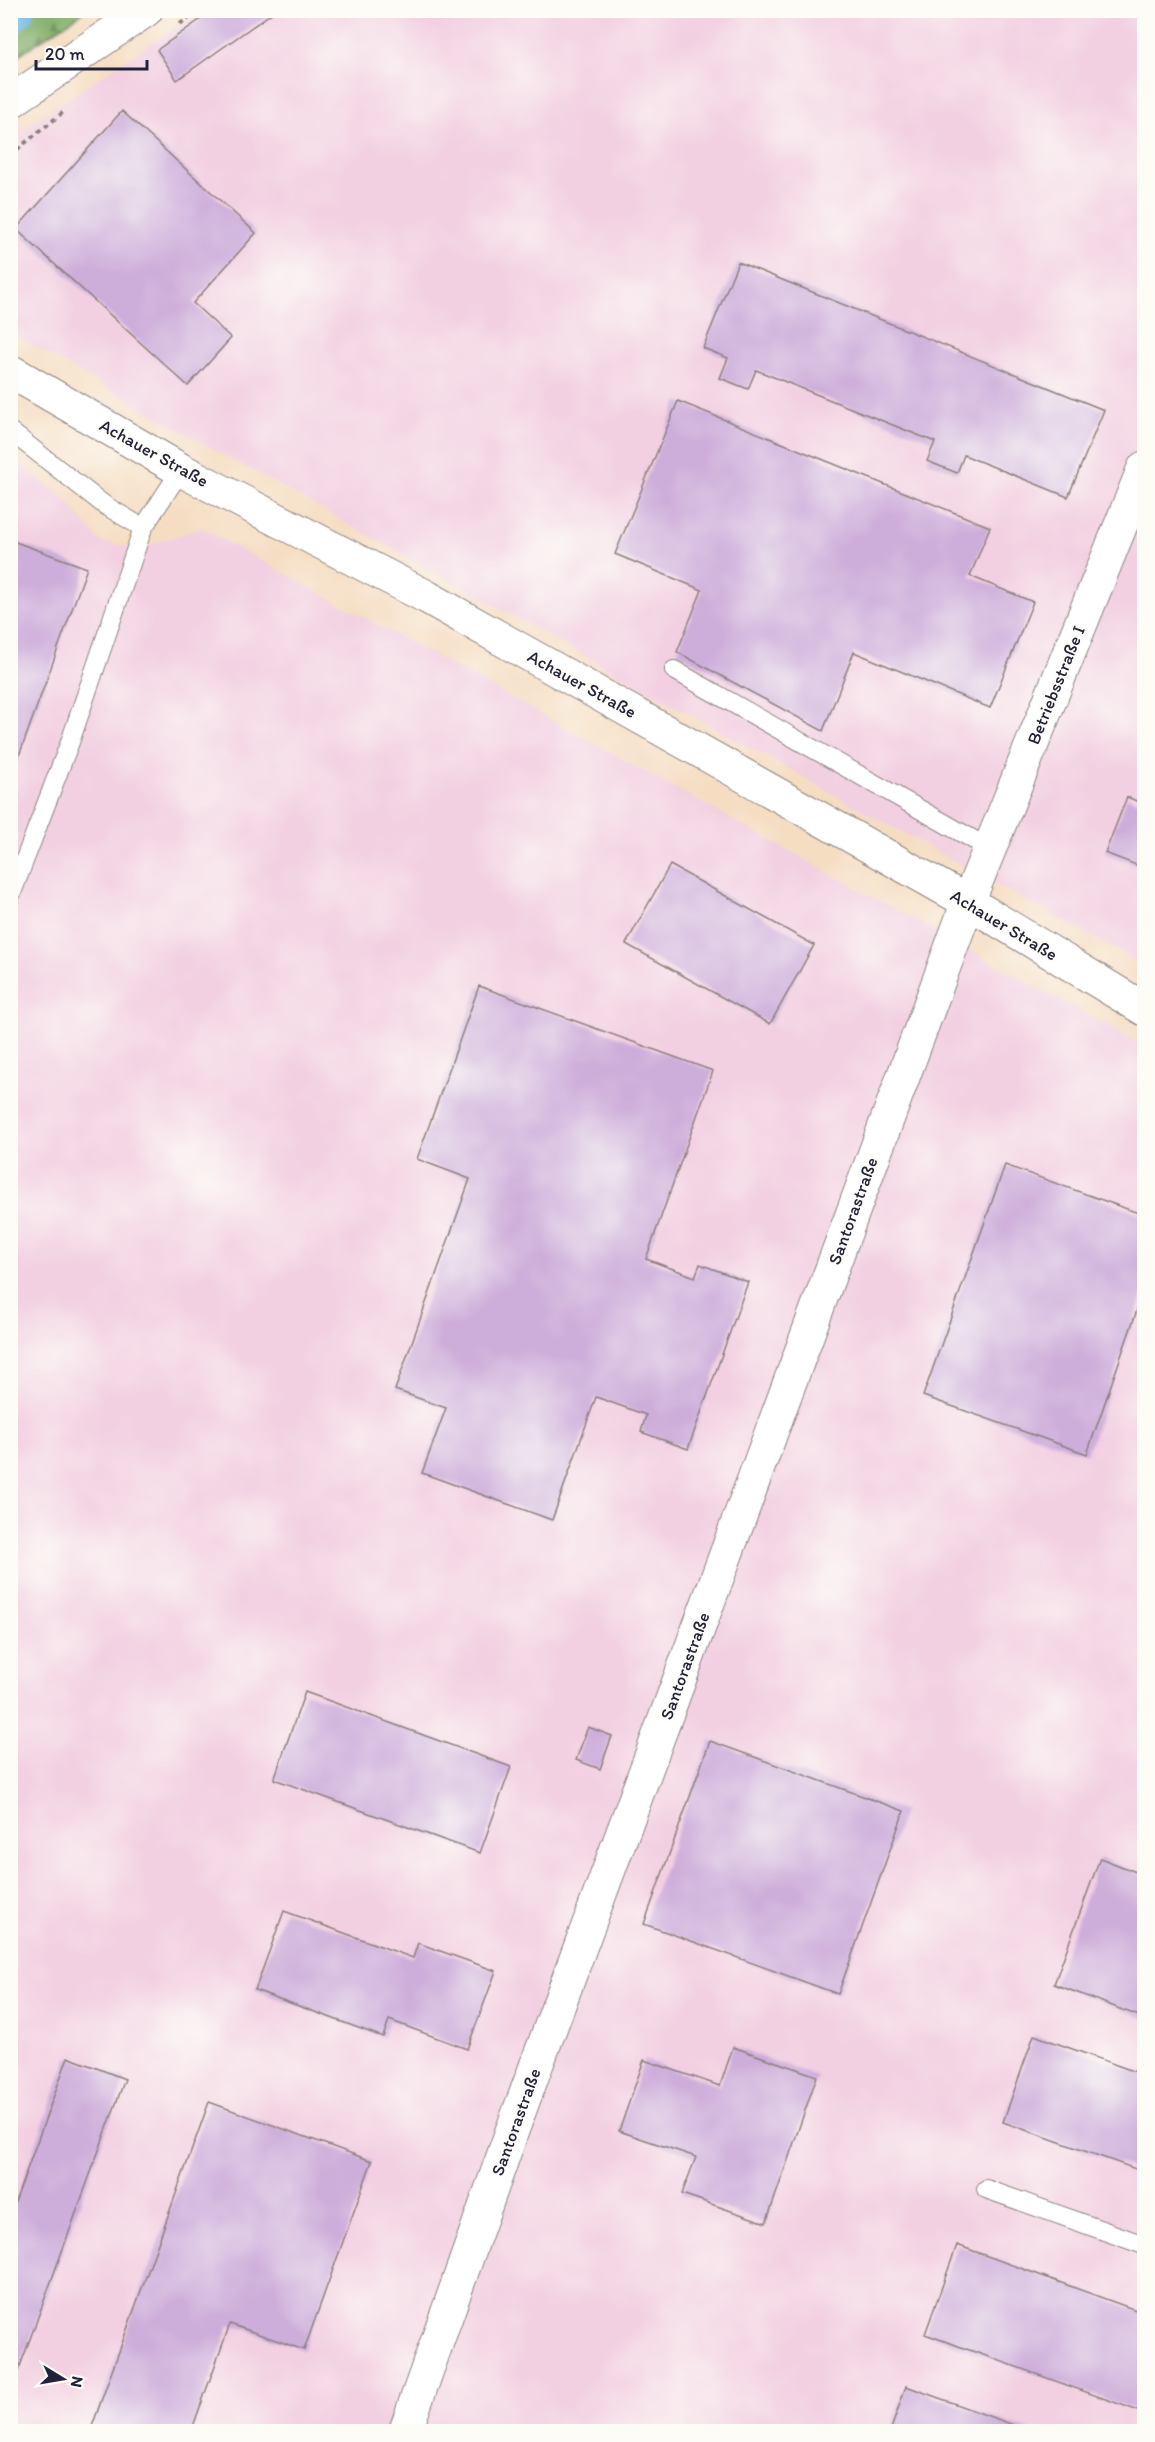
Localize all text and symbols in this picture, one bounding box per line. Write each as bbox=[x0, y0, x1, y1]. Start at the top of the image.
scale bar bbox=[36, 33, 147, 71]
text: 20 m bbox=[45, 43, 85, 65]
street label: Achauer Straße bbox=[96, 414, 212, 492]
street label: Betriebsstraße I bbox=[1022, 622, 1090, 748]
street label: Achauer Straße bbox=[524, 645, 640, 723]
street label: Achauer Straße bbox=[947, 884, 1061, 966]
street label: Santorastraße bbox=[823, 1154, 883, 1268]
street label: Santorastraße bbox=[655, 1609, 715, 1723]
street label: Santorastraße bbox=[486, 2065, 546, 2179]
north arrow bbox=[33, 2349, 93, 2409]
text: N bbox=[67, 2375, 88, 2389]

